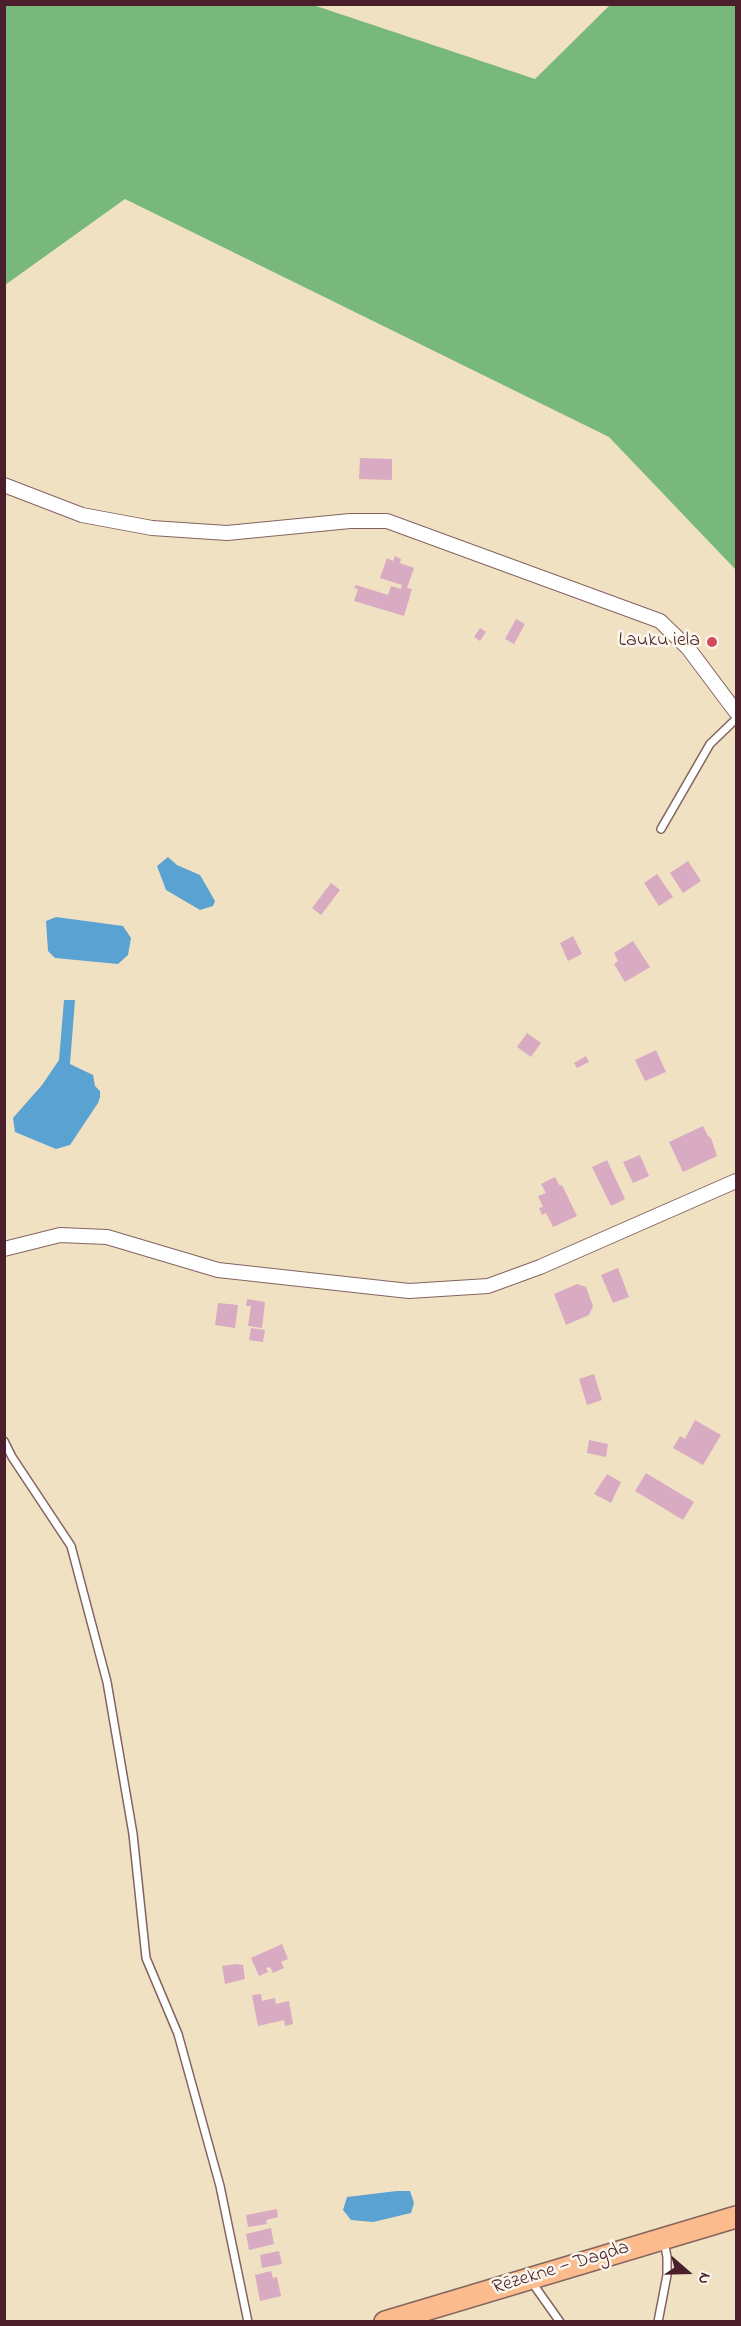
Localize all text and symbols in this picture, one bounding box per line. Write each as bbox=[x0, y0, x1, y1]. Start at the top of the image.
place label: Lauku iela bbox=[619, 630, 700, 654]
marker: Lauku iela bbox=[705, 635, 719, 649]
street label: Rēzekne — Dagda bbox=[490, 2237, 632, 2301]
north arrow bbox=[657, 2242, 717, 2302]
text: N bbox=[691, 2269, 717, 2287]

